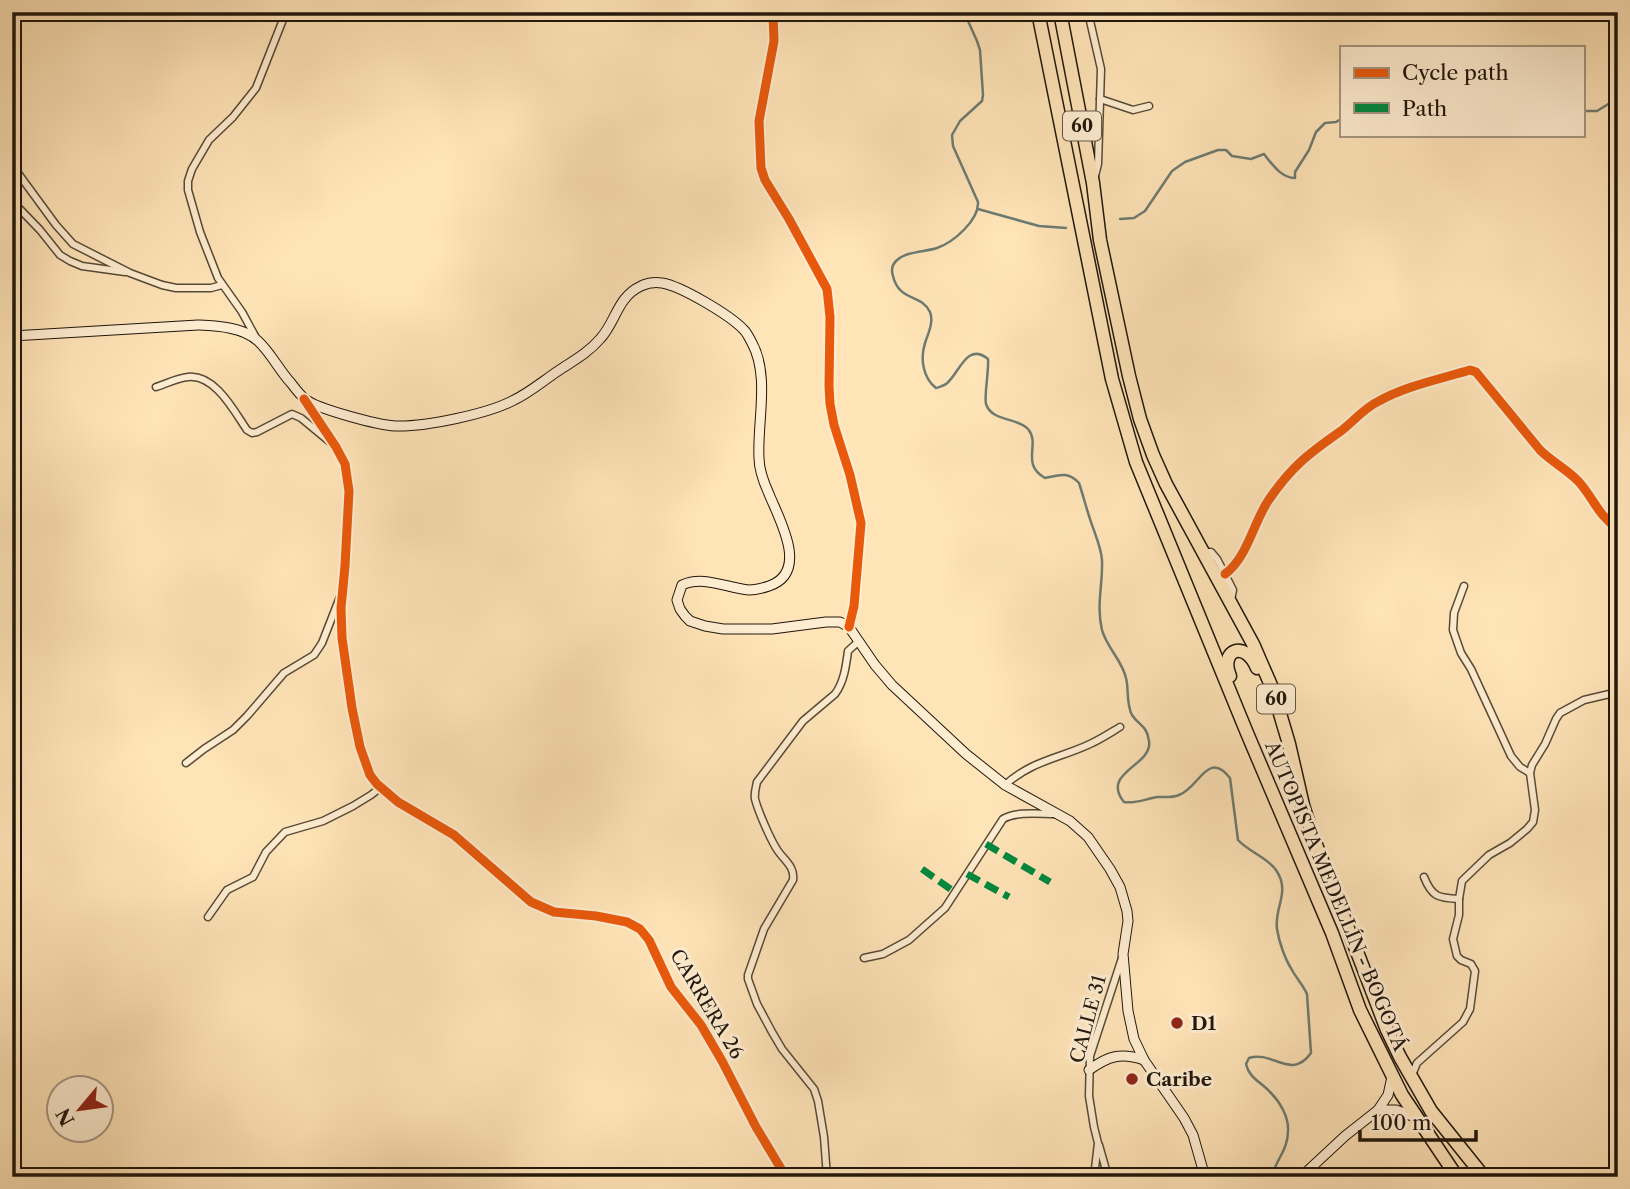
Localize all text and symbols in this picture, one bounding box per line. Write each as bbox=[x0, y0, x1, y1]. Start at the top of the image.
legend bbox=[1340, 46, 1584, 136]
text: Cycle path bbox=[1402, 60, 1509, 85]
text: Path bbox=[1402, 96, 1447, 121]
road number: 60 bbox=[1063, 112, 1101, 140]
road number: 60 bbox=[1257, 684, 1295, 714]
street label: AUTOPISTA MEDELLÍN - BOGOTÁ bbox=[1260, 737, 1412, 1055]
street label: CARRERA 26 bbox=[665, 945, 749, 1063]
street label: CALLE 31 bbox=[1065, 972, 1111, 1066]
place label: D1 bbox=[1191, 1012, 1217, 1035]
marker: D1 bbox=[1169, 1015, 1185, 1031]
place label: Caribe bbox=[1146, 1068, 1212, 1091]
marker: Caribe bbox=[1124, 1071, 1140, 1087]
north arrow bbox=[46, 1074, 116, 1144]
scale bar bbox=[1360, 1098, 1476, 1142]
text: N bbox=[52, 1104, 80, 1130]
text: 100 m bbox=[1371, 1110, 1432, 1135]

